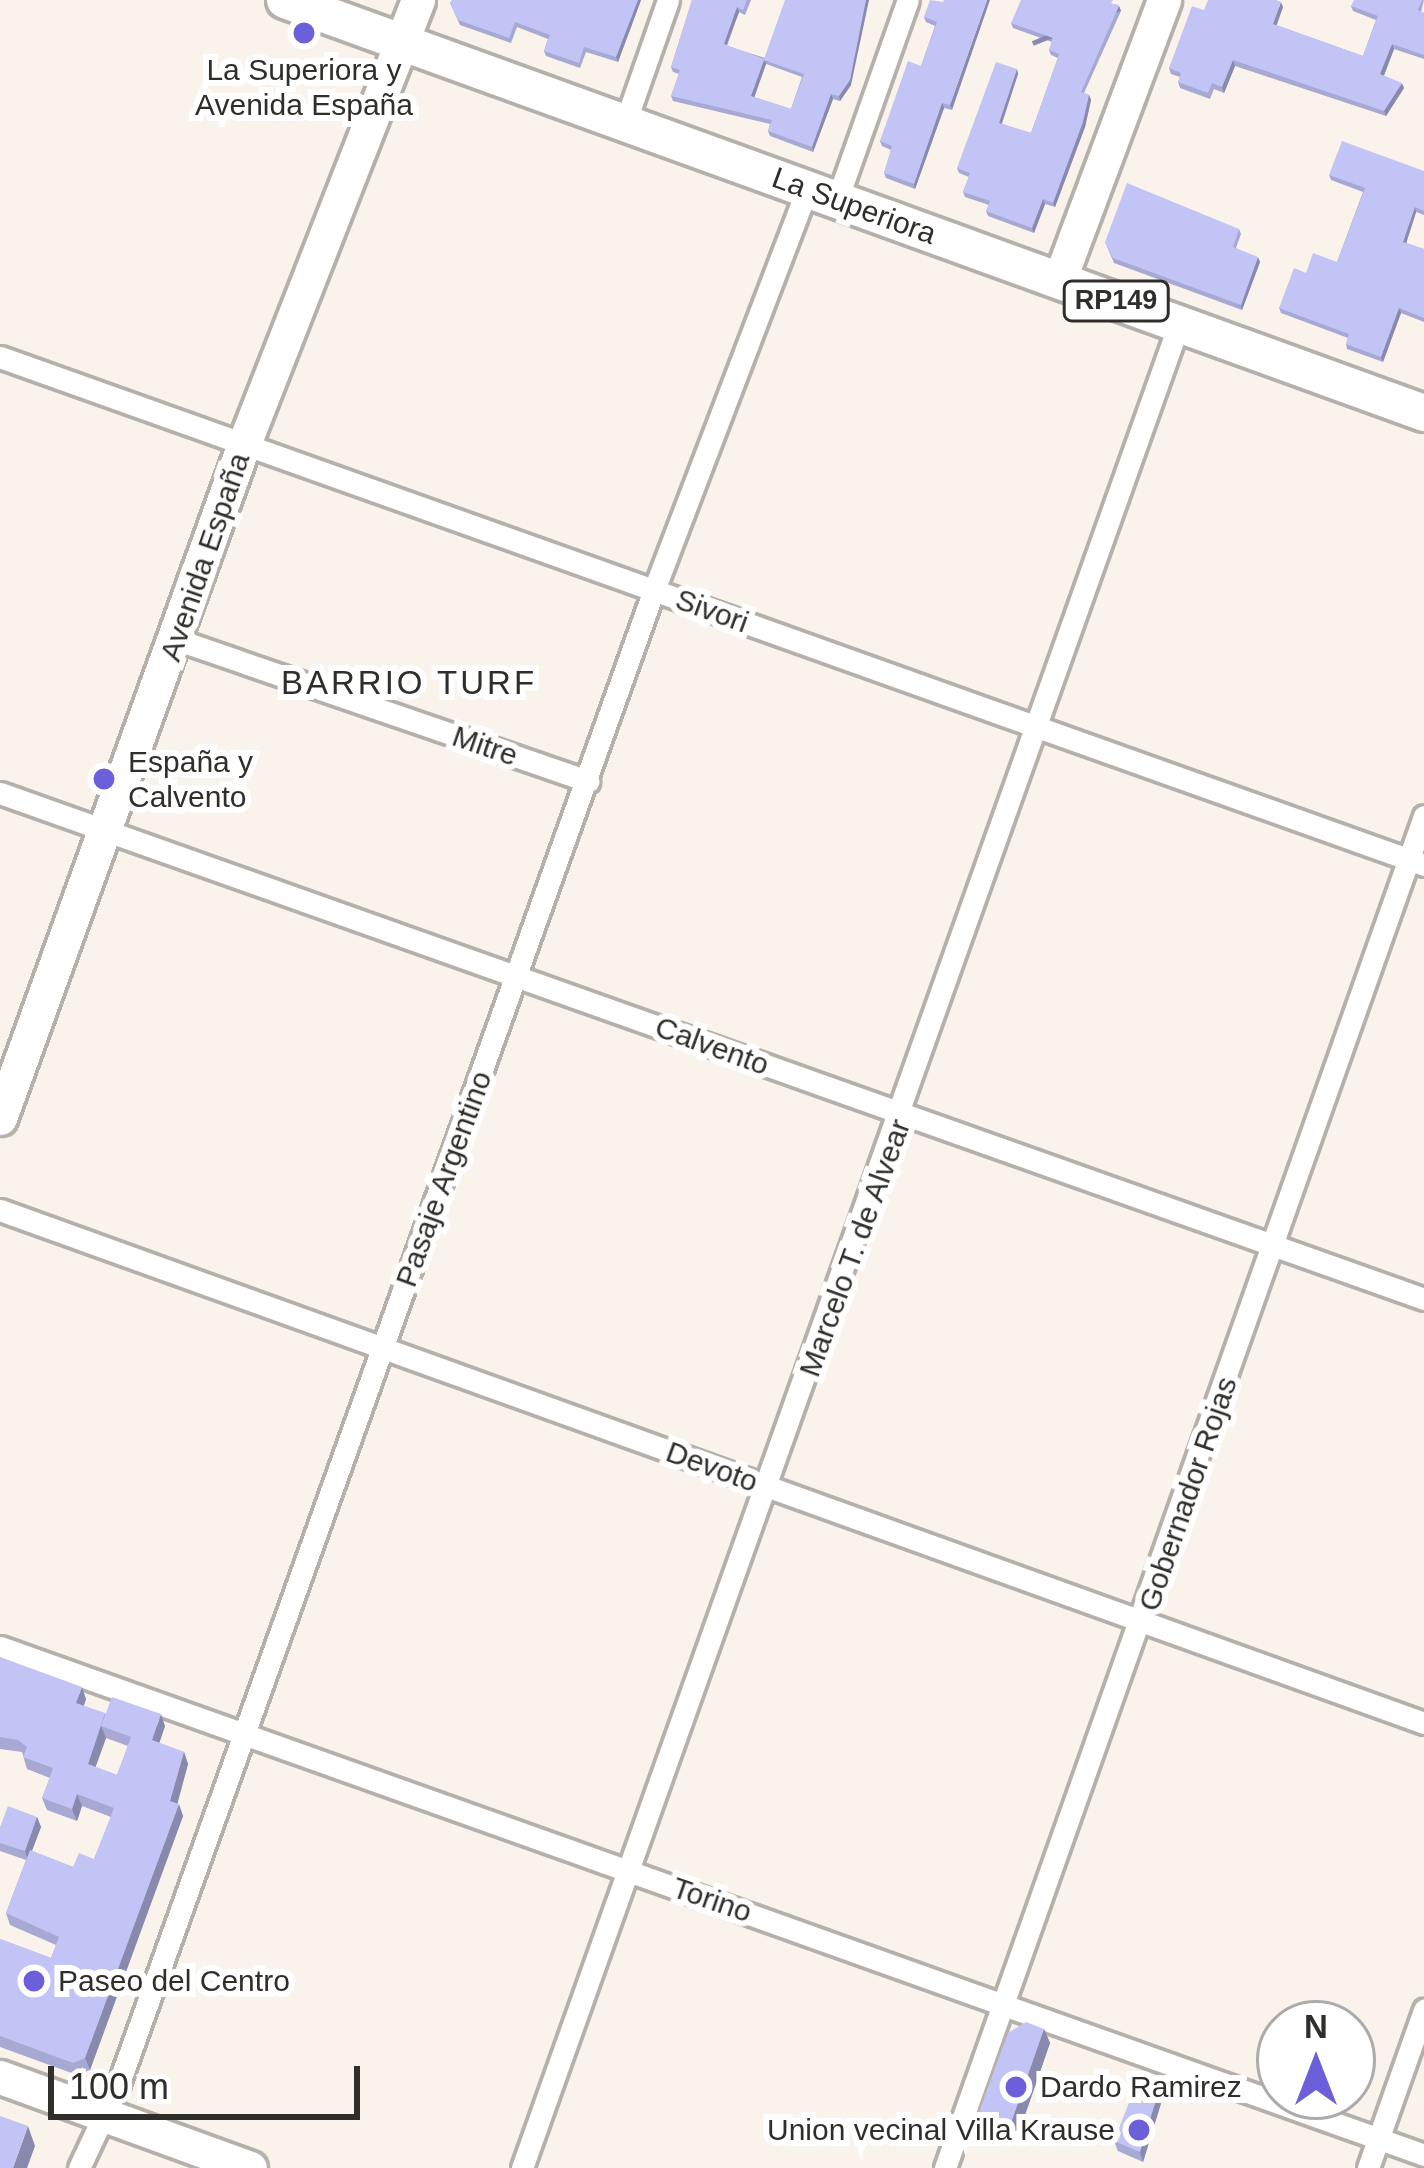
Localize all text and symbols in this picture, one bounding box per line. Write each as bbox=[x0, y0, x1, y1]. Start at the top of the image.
marker: La Superiora y Avenida España bbox=[291, 20, 317, 46]
place label: La Superiora y Avenida España bbox=[195, 52, 413, 122]
street label: La Superiora bbox=[767, 160, 941, 252]
road number: RP149 bbox=[1062, 280, 1170, 322]
street label: Avenida España bbox=[153, 448, 257, 666]
street label: Sivori bbox=[671, 581, 753, 641]
district label: BARRIO TURF bbox=[281, 663, 537, 703]
street label: Mitre bbox=[448, 718, 522, 774]
place label: España y Calvento bbox=[128, 744, 253, 814]
marker: España y Calvento bbox=[91, 766, 117, 792]
street label: Calvento bbox=[650, 1009, 774, 1083]
street label: Pasaje Argentino bbox=[388, 1065, 500, 1293]
street label: Marcelo T. de Alvear bbox=[791, 1113, 919, 1383]
street label: Gobernador Rojas bbox=[1131, 1372, 1245, 1616]
street label: Devoto bbox=[661, 1434, 763, 1500]
street label: Torino bbox=[668, 1870, 756, 1930]
place label: Paseo del Centro bbox=[58, 1963, 290, 1999]
marker: Paseo del Centro bbox=[21, 1968, 47, 1994]
north arrow bbox=[1256, 2000, 1376, 2120]
text: N bbox=[1304, 2008, 1328, 2045]
scale bar bbox=[54, 2042, 366, 2116]
text: 100 m bbox=[69, 2066, 169, 2107]
place label: Dardo Ramirez bbox=[1040, 2069, 1242, 2105]
marker: Dardo Ramirez bbox=[1003, 2074, 1029, 2100]
place label: Union vecinal Villa Krause bbox=[767, 2112, 1115, 2148]
marker: Union vecinal Villa Krause bbox=[1126, 2117, 1152, 2143]

